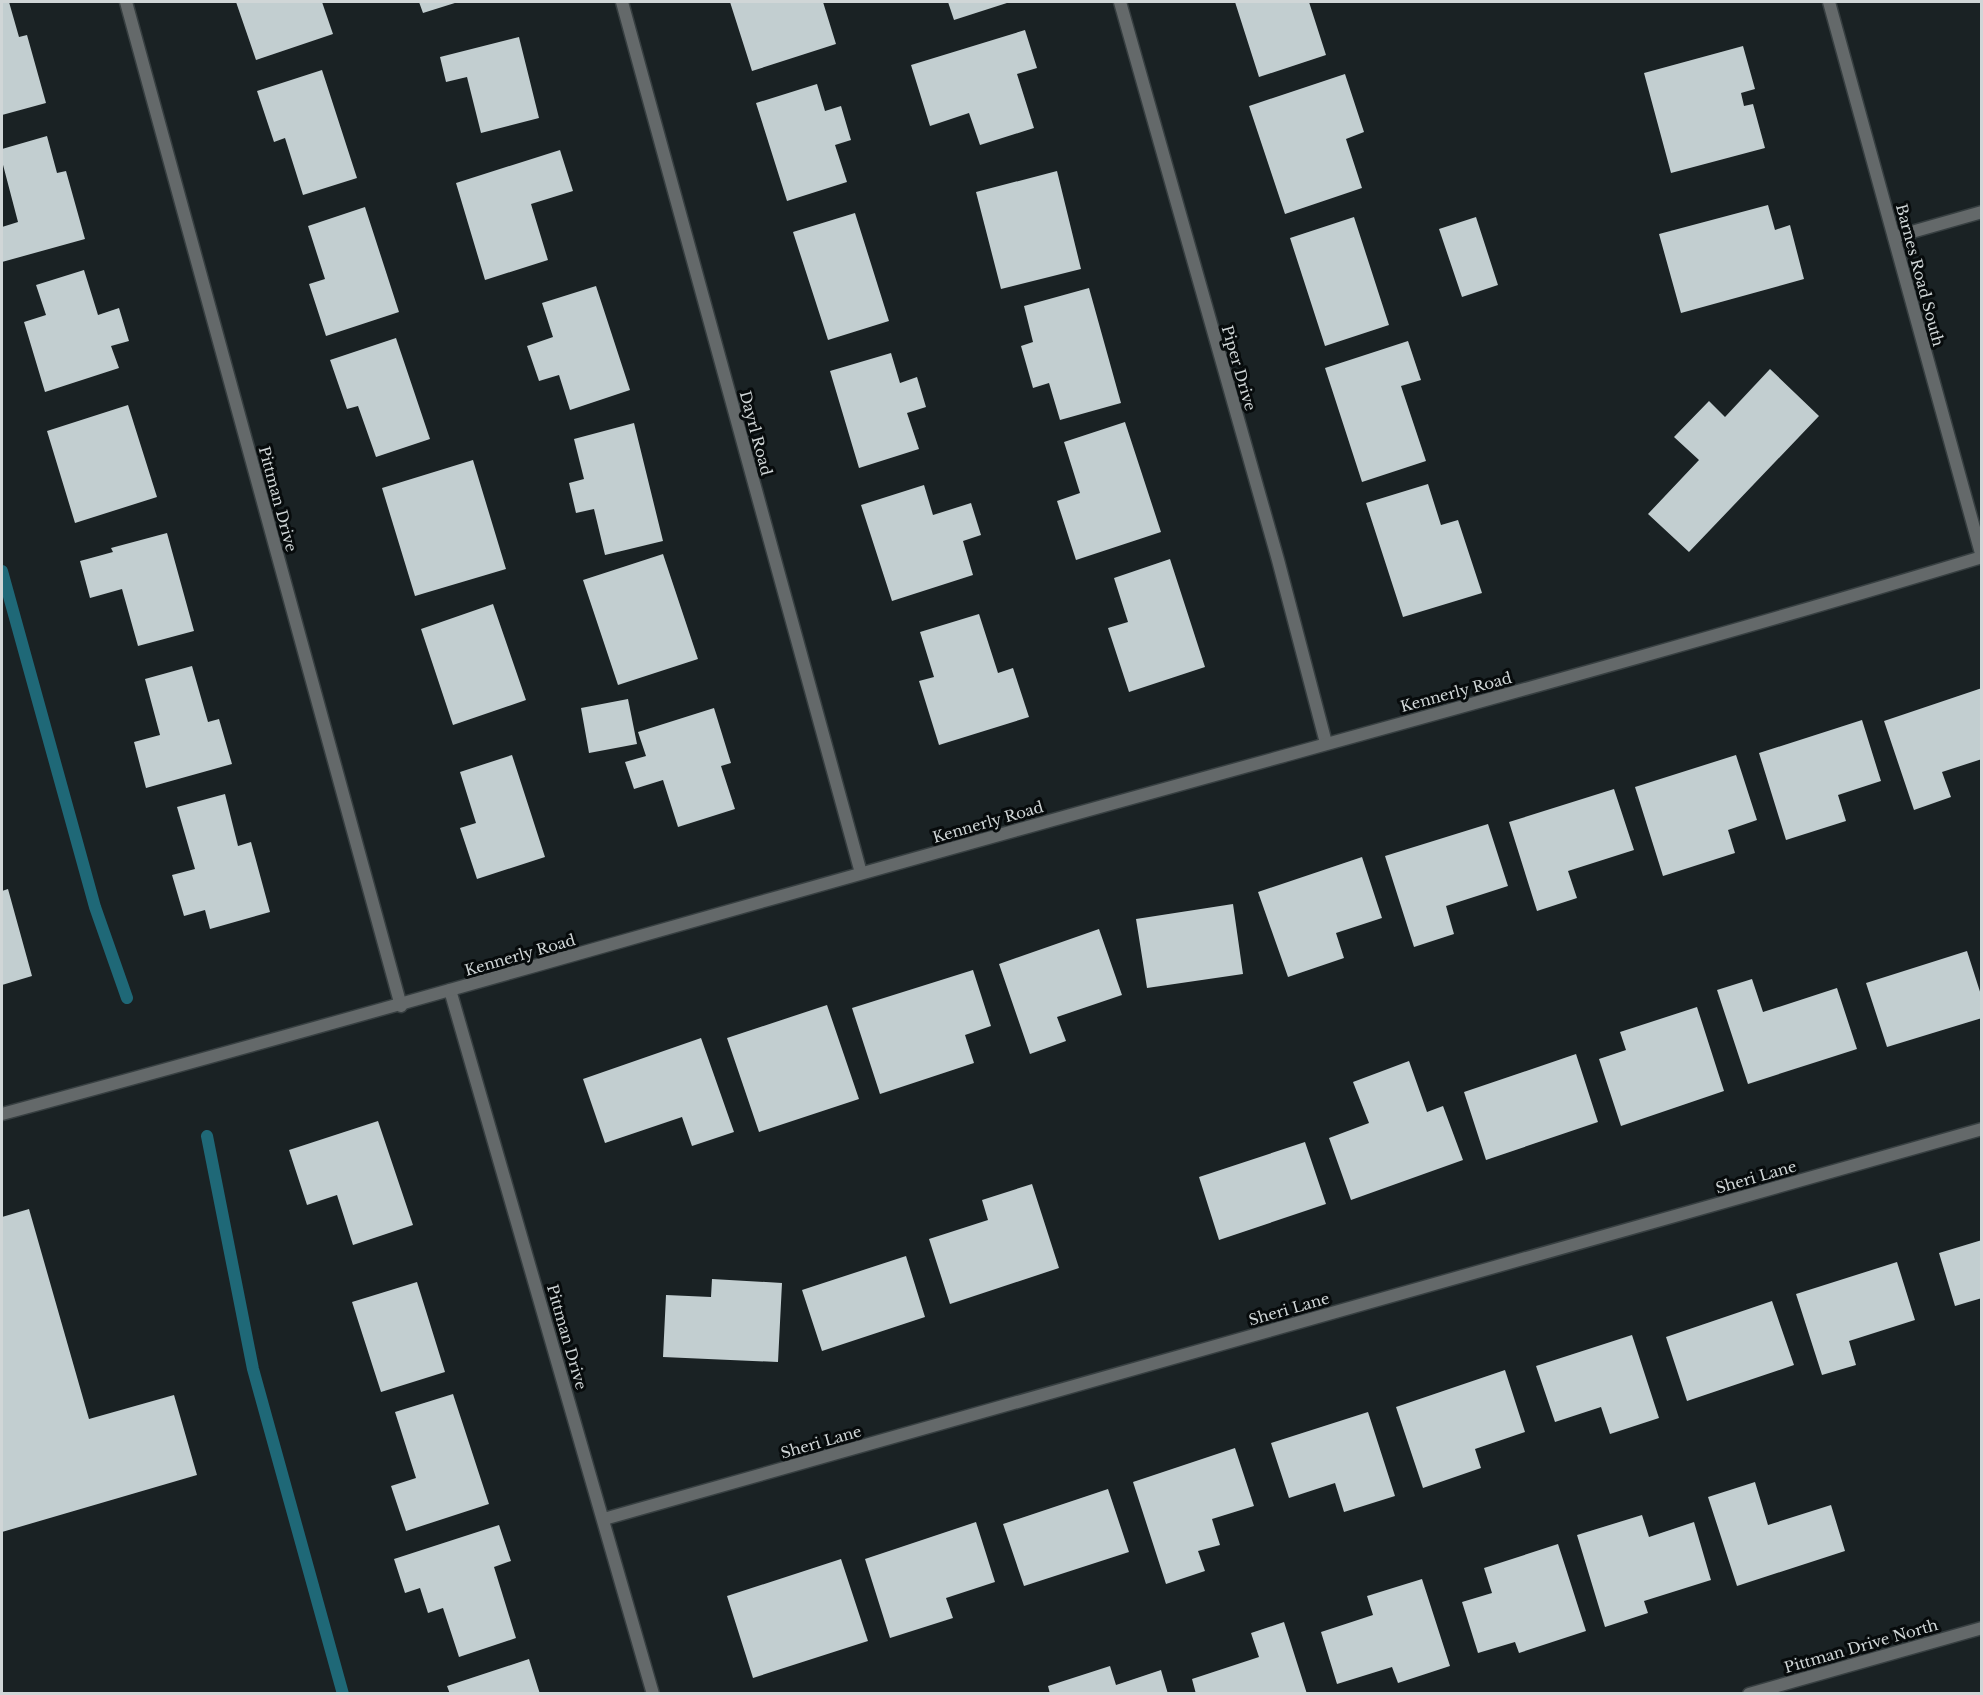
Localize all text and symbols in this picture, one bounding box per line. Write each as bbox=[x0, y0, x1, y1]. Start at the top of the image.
street label: Barnes Road South bbox=[1892, 202, 1948, 348]
street label: Piper Drive bbox=[1218, 323, 1260, 413]
street label: Dayrl Road bbox=[736, 389, 776, 477]
street label: Pittman Drive bbox=[255, 444, 301, 554]
street label: Kennerly Road bbox=[1398, 668, 1514, 716]
street label: Kennerly Road bbox=[930, 797, 1046, 847]
street label: Kennerly Road bbox=[462, 930, 578, 980]
street label: Sheri Lane bbox=[1713, 1156, 1799, 1198]
street label: Pittman Drive bbox=[543, 1282, 591, 1392]
street label: Sheri Lane bbox=[1246, 1288, 1332, 1330]
street label: Sheri Lane bbox=[778, 1421, 864, 1463]
street label: Pittman Drive North bbox=[1782, 1615, 1940, 1677]

